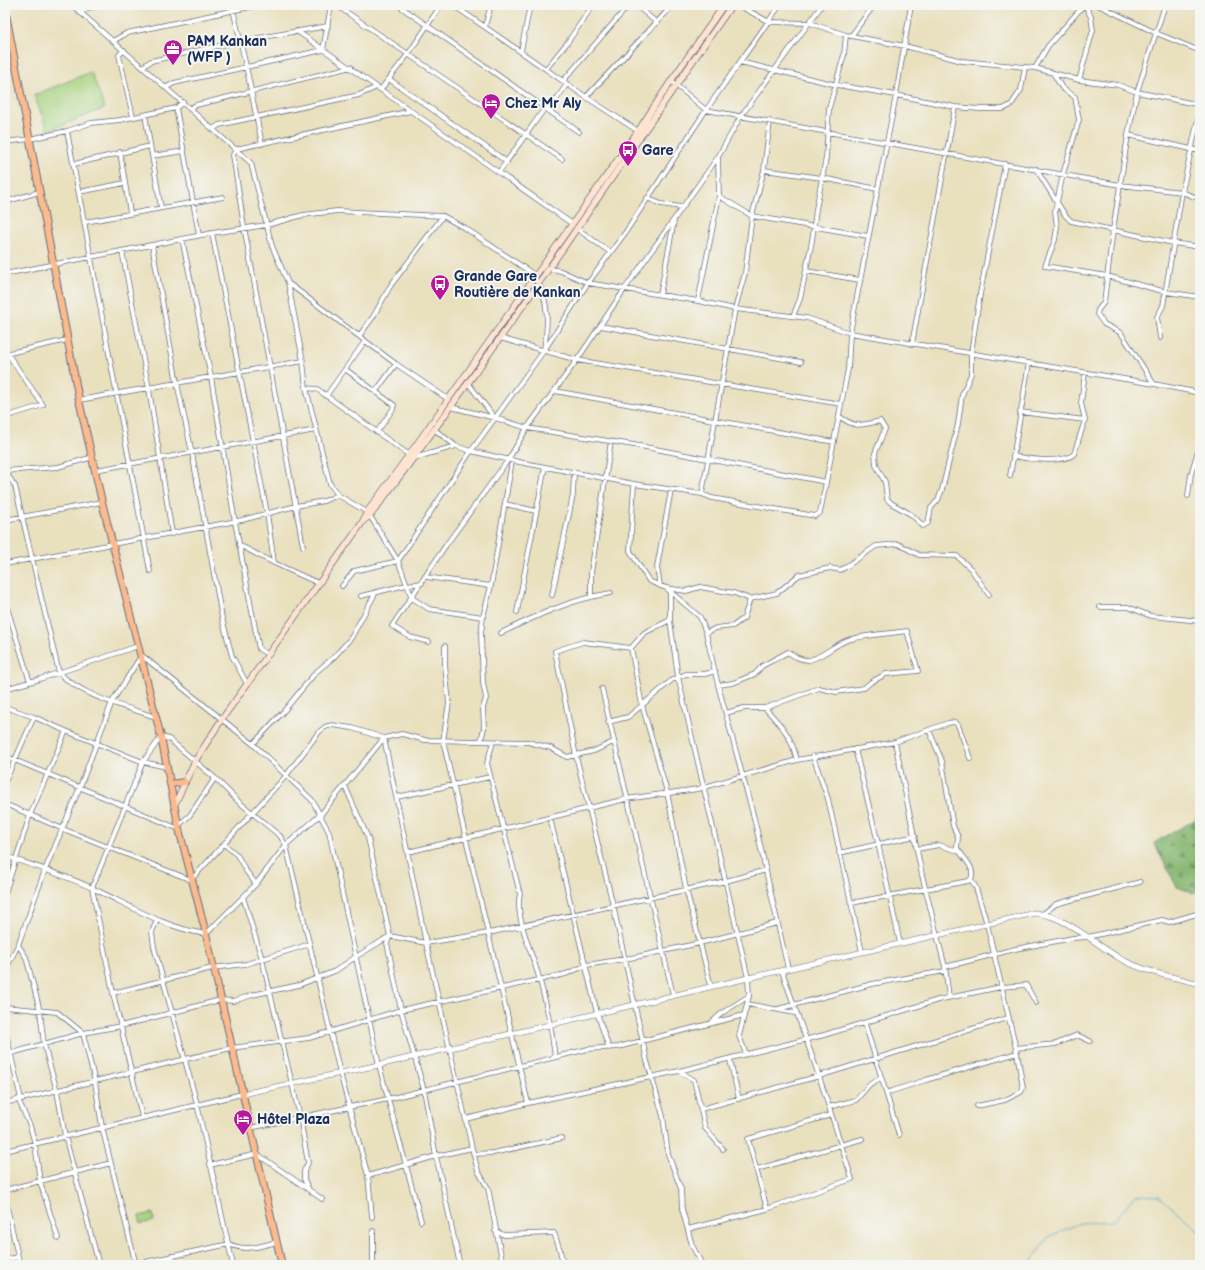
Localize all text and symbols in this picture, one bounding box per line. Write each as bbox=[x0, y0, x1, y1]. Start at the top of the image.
place label: PAM Kankan (WFP ) bbox=[187, 33, 267, 66]
office icon: PAM Kankan (WFP ) bbox=[162, 38, 184, 66]
hotel icon: Chez Mr Aly bbox=[480, 92, 502, 120]
place label: Chez Mr Aly bbox=[505, 95, 582, 112]
bus stop icon: Gare bbox=[617, 139, 639, 167]
place label: Gare bbox=[642, 142, 674, 159]
place label: Grande Gare Routière de Kankan bbox=[454, 268, 581, 301]
bus stop icon: Grande Gare Routière de Kankan bbox=[429, 273, 451, 301]
hotel icon: Hôtel Plaza bbox=[232, 1108, 254, 1136]
place label: Hôtel Plaza bbox=[257, 1111, 330, 1128]

